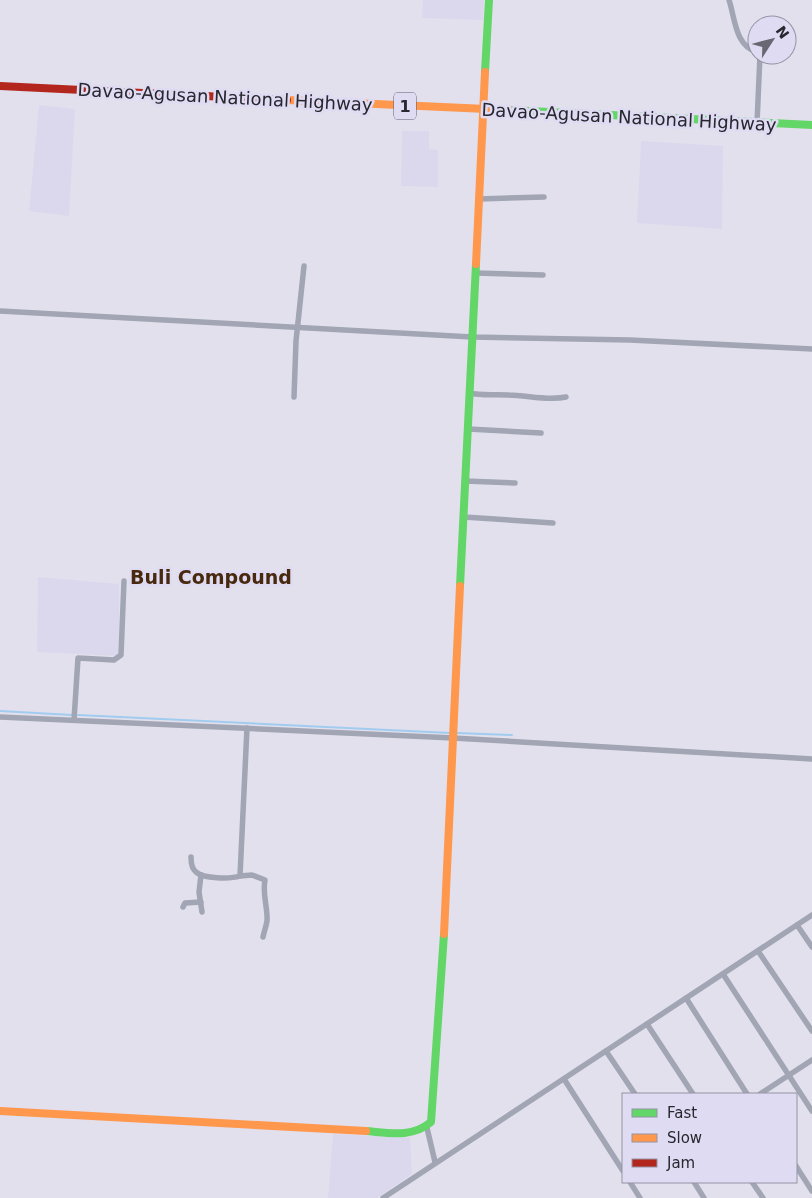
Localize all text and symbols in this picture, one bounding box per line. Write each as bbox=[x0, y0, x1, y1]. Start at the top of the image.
north arrow bbox=[747, 15, 797, 65]
text: N bbox=[773, 23, 792, 42]
street label: Davao-Agusan National Highway bbox=[77, 79, 373, 115]
road number: 1 bbox=[394, 92, 416, 120]
street label: Davao-Agusan National Highway bbox=[481, 99, 777, 135]
district label: Buli Compound bbox=[130, 566, 292, 588]
legend bbox=[622, 1093, 797, 1183]
text: Fast bbox=[667, 1104, 697, 1122]
text: Slow bbox=[667, 1129, 702, 1147]
text: Jam bbox=[666, 1154, 695, 1172]

